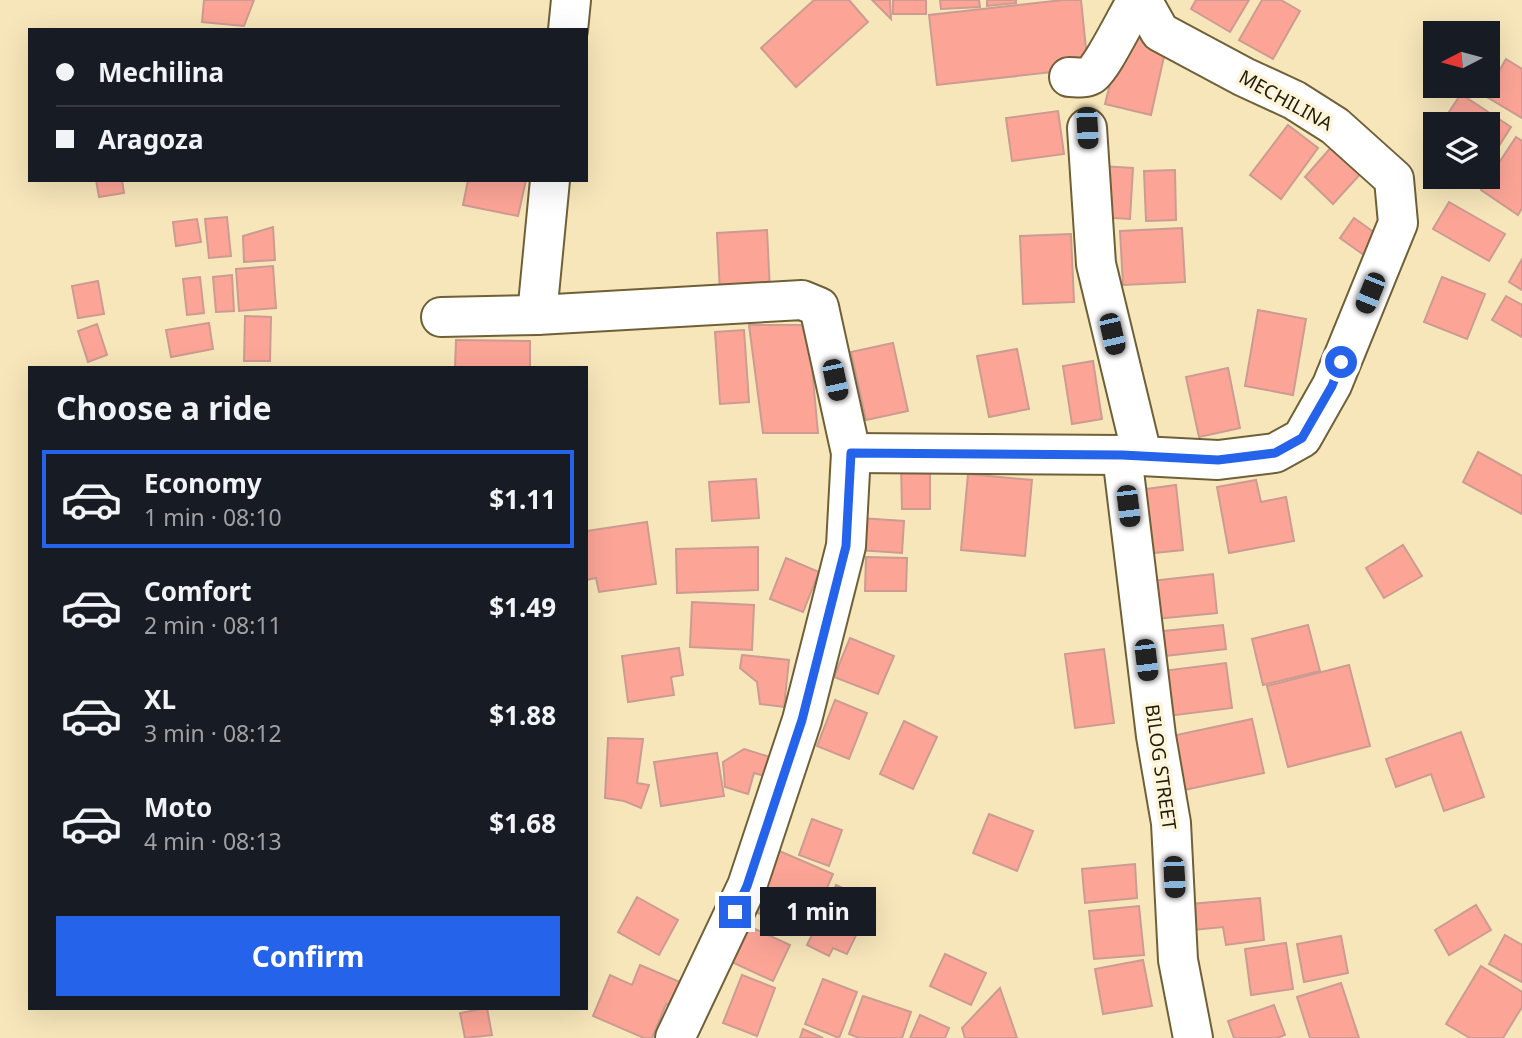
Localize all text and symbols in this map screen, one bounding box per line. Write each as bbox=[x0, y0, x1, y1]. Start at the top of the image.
north arrow bbox=[1423, 21, 1500, 98]
map controls bbox=[1423, 21, 1500, 189]
text: Mechilina bbox=[98, 54, 224, 90]
street label: MECHILINA bbox=[1235, 64, 1338, 137]
car bbox=[1076, 106, 1099, 150]
button: layers bbox=[1423, 112, 1500, 189]
text: Aragoza bbox=[98, 121, 203, 157]
car bbox=[1353, 270, 1388, 316]
car bbox=[1098, 311, 1127, 357]
route start bbox=[1325, 346, 1357, 378]
car bbox=[821, 357, 850, 403]
text: Choose a ride bbox=[56, 386, 272, 429]
text: Economy bbox=[144, 465, 262, 501]
icon: car bbox=[60, 468, 123, 531]
text: $1.11 bbox=[489, 481, 556, 517]
car bbox=[1116, 484, 1141, 528]
text: 1 min · 08:10 bbox=[144, 501, 282, 533]
text: Comfort bbox=[144, 573, 252, 609]
icon: car bbox=[60, 576, 123, 639]
text: $1.49 bbox=[489, 589, 556, 625]
text: 2 min · 08:11 bbox=[144, 609, 282, 641]
car bbox=[1134, 638, 1159, 682]
text: XL bbox=[144, 681, 176, 717]
icon: car bbox=[60, 684, 123, 747]
text: $1.88 bbox=[489, 697, 556, 733]
street label: BILOG STREET bbox=[1139, 703, 1183, 832]
text: 3 min · 08:12 bbox=[144, 717, 282, 749]
text: Moto bbox=[144, 789, 212, 825]
icon: car bbox=[60, 792, 123, 855]
text: $1.68 bbox=[489, 805, 556, 841]
text: 4 min · 08:13 bbox=[144, 825, 282, 857]
car bbox=[1163, 855, 1186, 899]
callout: 1 min bbox=[760, 888, 875, 936]
text: 1 min bbox=[786, 895, 850, 927]
route end bbox=[719, 896, 751, 928]
button: Confirm bbox=[56, 916, 560, 996]

